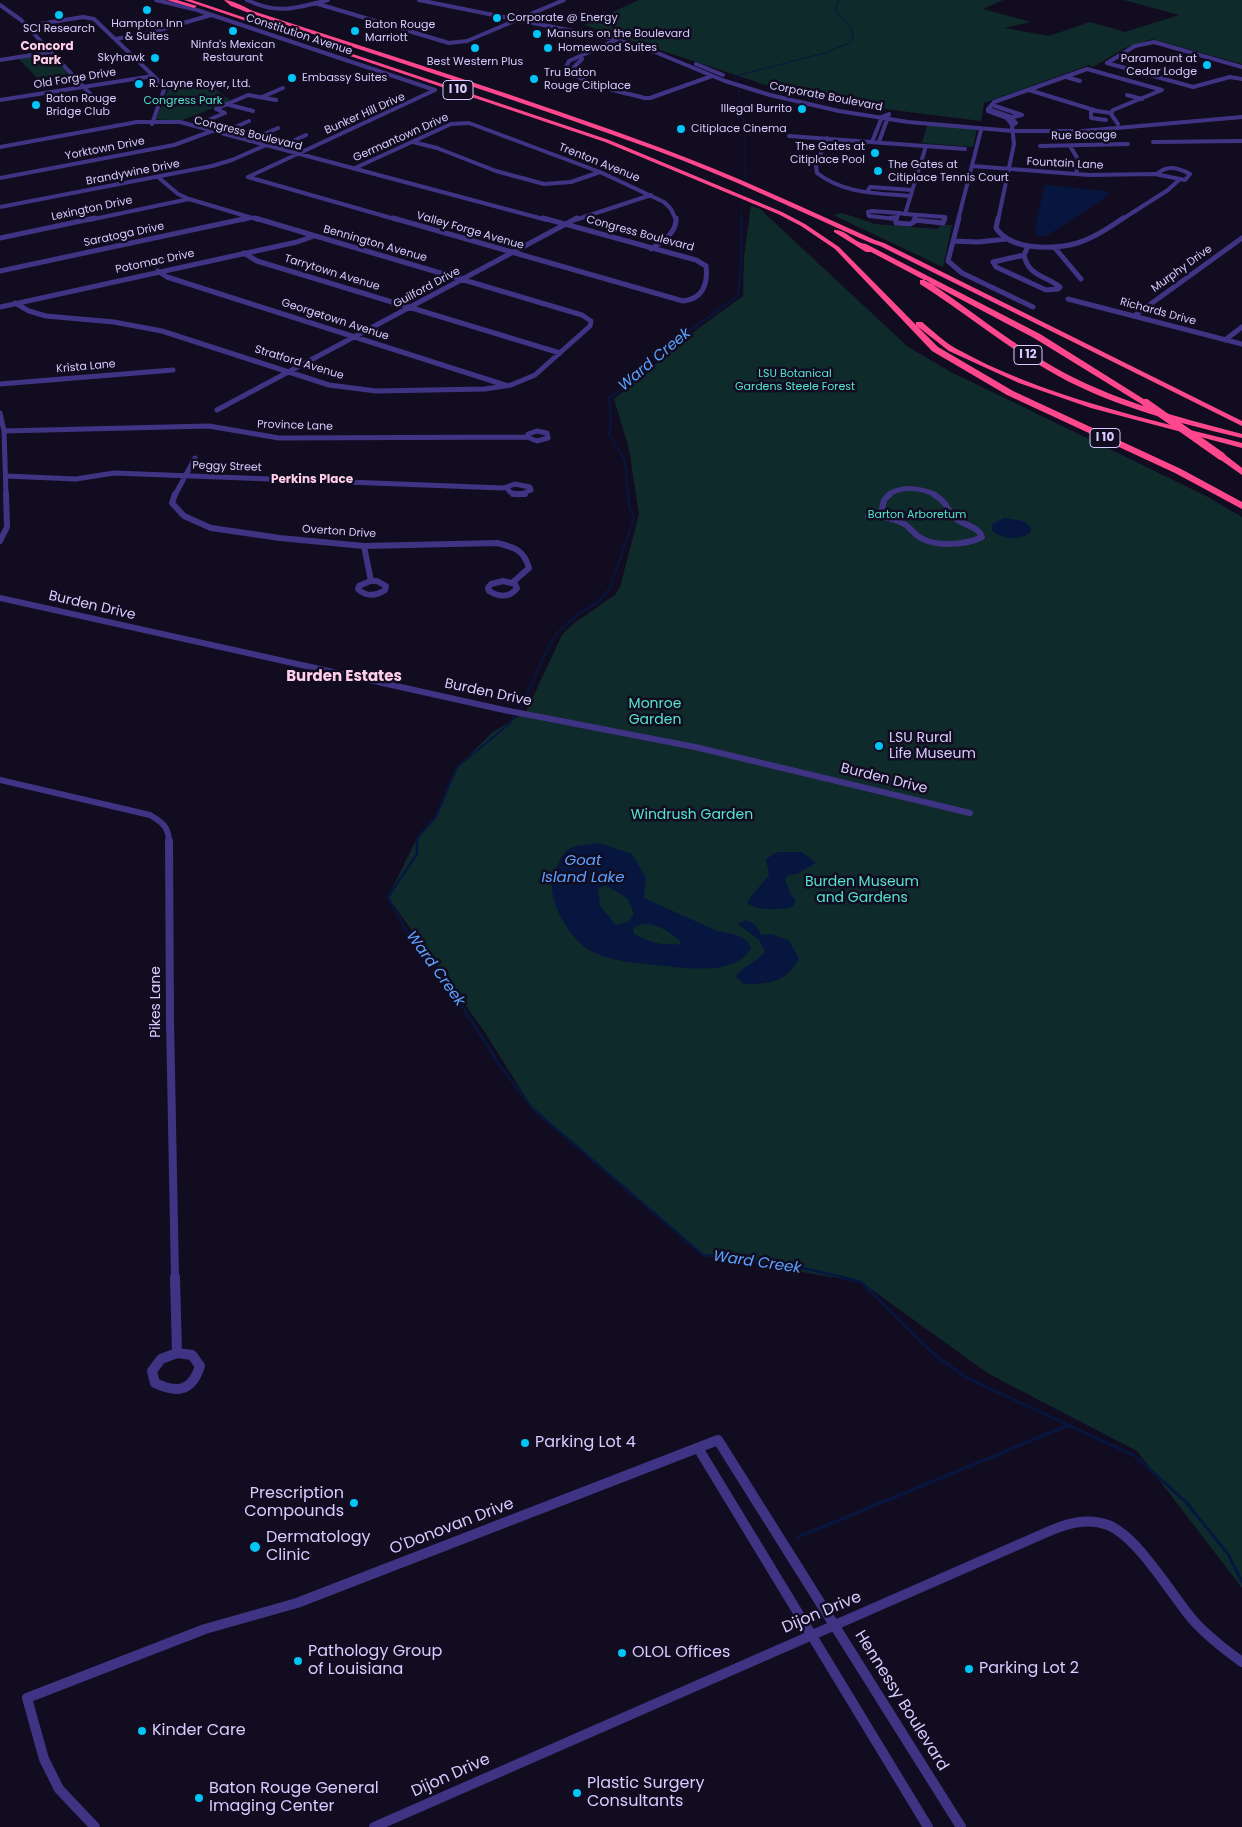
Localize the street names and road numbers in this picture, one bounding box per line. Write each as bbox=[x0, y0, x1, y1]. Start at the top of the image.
street label: Constitution Avenue bbox=[244, 12, 354, 58]
street label: Old Forge Drive bbox=[33, 66, 117, 92]
road number: I 10 bbox=[443, 80, 473, 100]
street label: Corporate Boulevard bbox=[768, 80, 884, 114]
street label: Bunker Hill Drive bbox=[323, 90, 407, 138]
street label: Germantown Drive bbox=[351, 111, 451, 165]
street label: Congress Boulevard bbox=[193, 114, 303, 154]
street label: Rue Bocage bbox=[1051, 129, 1117, 143]
street label: Yorktown Drive bbox=[64, 135, 146, 163]
street label: Trenton Avenue bbox=[557, 141, 641, 185]
street label: Fountain Lane bbox=[1026, 155, 1104, 173]
street label: Brandywine Drive bbox=[85, 157, 181, 189]
street label: Lexington Drive bbox=[50, 194, 134, 224]
street label: Valley Forge Avenue bbox=[415, 209, 525, 253]
street label: Congress Boulevard bbox=[585, 213, 695, 255]
street label: Saratoga Drive bbox=[83, 220, 165, 250]
street label: Bennington Avenue bbox=[322, 223, 428, 265]
street label: Murphy Drive bbox=[1149, 243, 1215, 295]
street label: Potomac Drive bbox=[114, 247, 196, 277]
street label: Tarrytown Avenue bbox=[283, 252, 381, 294]
street label: Guilford Drive bbox=[391, 265, 463, 311]
street label: Richards Drive bbox=[1118, 295, 1198, 329]
street label: Georgetown Avenue bbox=[280, 296, 390, 344]
street label: Stratford Avenue bbox=[253, 343, 345, 383]
road number: I 12 bbox=[1014, 346, 1042, 364]
street label: Krista Lane bbox=[56, 358, 116, 376]
street label: Province Lane bbox=[257, 418, 333, 434]
road number: I 10 bbox=[1090, 428, 1120, 448]
street label: Peggy Street bbox=[192, 459, 262, 475]
street label: Overton Drive bbox=[301, 523, 377, 541]
street label: Burden Drive bbox=[47, 588, 137, 624]
street label: Burden Drive bbox=[443, 676, 533, 710]
street label: Burden Drive bbox=[839, 760, 929, 798]
street label: Pikes Lane bbox=[148, 966, 164, 1038]
street label: O'Donovan Drive bbox=[387, 1494, 517, 1560]
street label: Dijon Drive bbox=[780, 1588, 864, 1638]
street label: Hennessy Boulevard bbox=[850, 1627, 952, 1775]
street label: Dijon Drive bbox=[409, 1750, 493, 1802]

